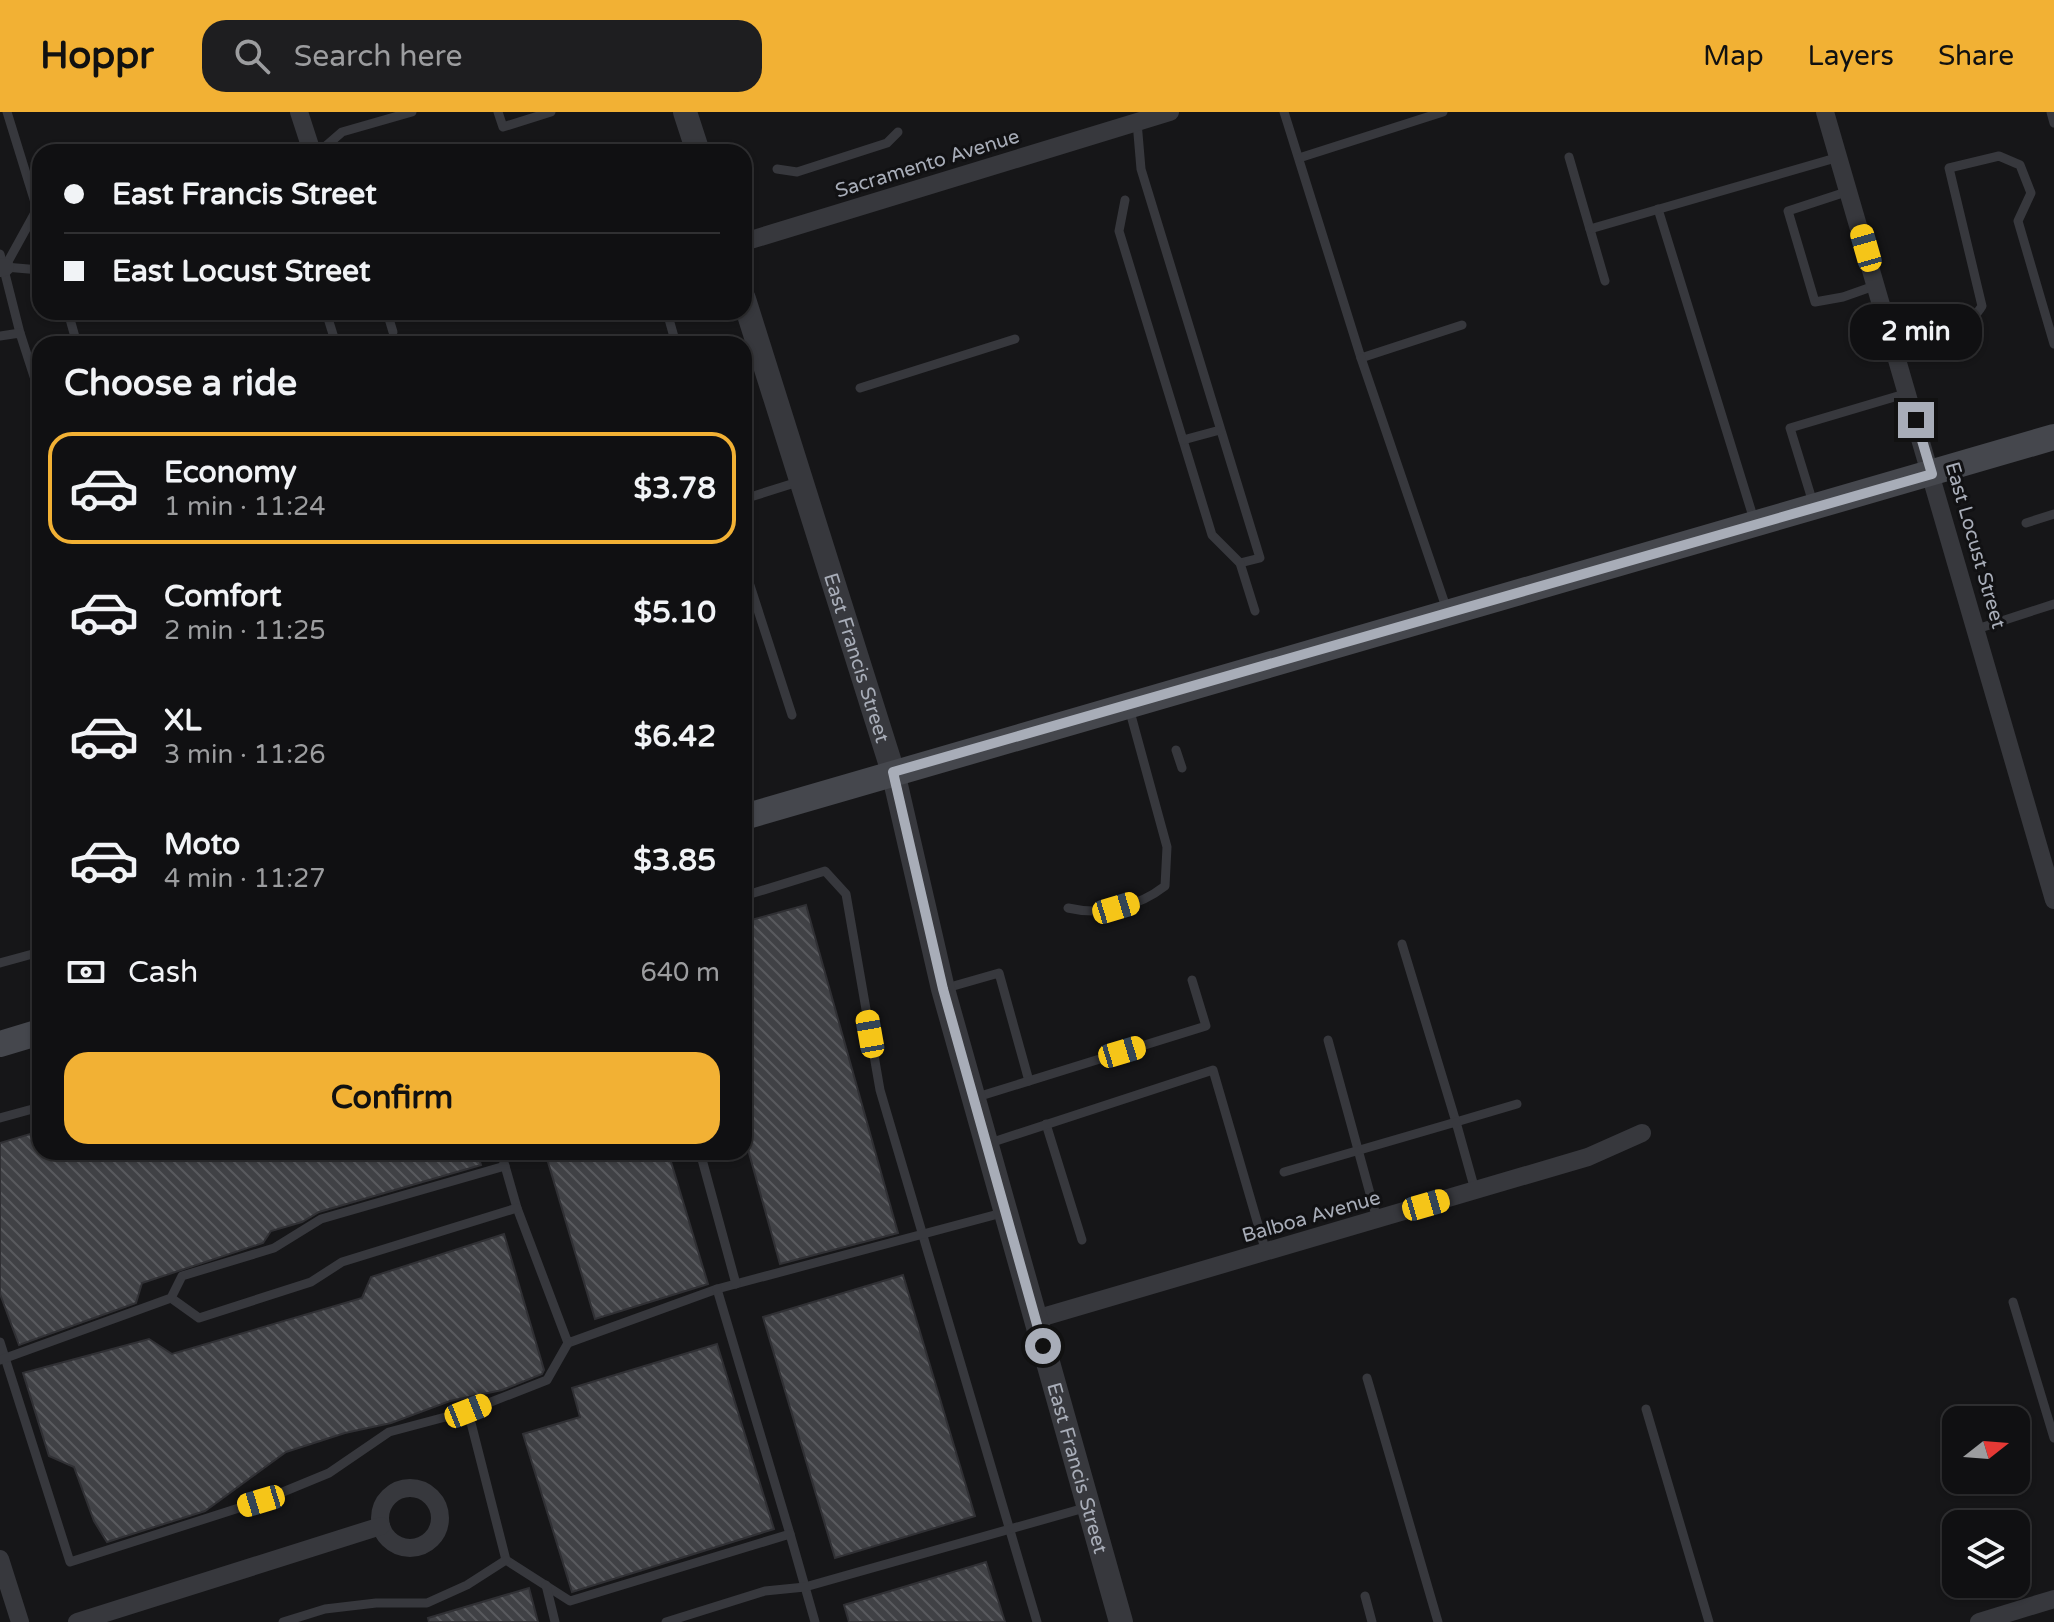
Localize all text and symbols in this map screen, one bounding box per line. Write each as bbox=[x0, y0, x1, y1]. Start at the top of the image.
search box bbox=[202, 20, 762, 92]
text: Hoppr bbox=[40, 33, 154, 79]
icon: search bbox=[230, 34, 274, 78]
text: Search here bbox=[294, 38, 462, 75]
text: Map bbox=[1703, 39, 1764, 73]
text: Layers bbox=[1808, 39, 1894, 73]
text: Share bbox=[1938, 39, 2014, 73]
street label: Sacramento Avenue bbox=[832, 125, 1022, 203]
text: East Francis Street bbox=[112, 176, 377, 213]
car bbox=[1848, 222, 1884, 274]
text: East Locust Street bbox=[112, 253, 370, 290]
callout: 2 min bbox=[1850, 304, 1982, 360]
text: 2 min bbox=[1881, 316, 1951, 347]
text: Choose a ride bbox=[64, 362, 297, 405]
route end bbox=[1898, 402, 1934, 438]
icon: car bbox=[68, 452, 140, 524]
text: Economy bbox=[164, 454, 297, 491]
street label: East Locust Street bbox=[1940, 459, 2010, 632]
text: $3.78 bbox=[634, 470, 716, 507]
text: 1 min · 11:24 bbox=[164, 491, 326, 522]
street label: East Francis Street bbox=[818, 570, 894, 746]
icon: car bbox=[68, 576, 140, 648]
text: Comfort bbox=[164, 578, 282, 615]
text: $5.10 bbox=[634, 594, 716, 631]
text: 2 min · 11:25 bbox=[164, 615, 326, 646]
icon: car bbox=[68, 700, 140, 772]
text: XL bbox=[164, 702, 201, 739]
text: $6.42 bbox=[634, 718, 716, 755]
text: 3 min · 11:26 bbox=[164, 739, 326, 770]
icon: car bbox=[68, 824, 140, 896]
text: Moto bbox=[164, 826, 240, 863]
text: $3.85 bbox=[633, 842, 716, 879]
text: 4 min · 11:27 bbox=[164, 863, 326, 894]
car bbox=[1090, 890, 1142, 926]
icon: cash bbox=[64, 950, 108, 994]
text: Cash bbox=[128, 954, 198, 991]
text: 640 m bbox=[640, 957, 720, 988]
car bbox=[854, 1008, 886, 1060]
car bbox=[1096, 1034, 1148, 1070]
button: Confirm bbox=[64, 1052, 720, 1144]
street label: Balboa Avenue bbox=[1239, 1186, 1383, 1248]
car bbox=[1400, 1187, 1452, 1223]
route start bbox=[1025, 1328, 1061, 1364]
street label: East Francis Street bbox=[1041, 1380, 1112, 1557]
car bbox=[441, 1391, 495, 1431]
north arrow bbox=[1942, 1406, 2030, 1494]
map controls bbox=[1942, 1406, 2030, 1598]
car bbox=[235, 1483, 287, 1519]
button: layers bbox=[1942, 1510, 2030, 1598]

